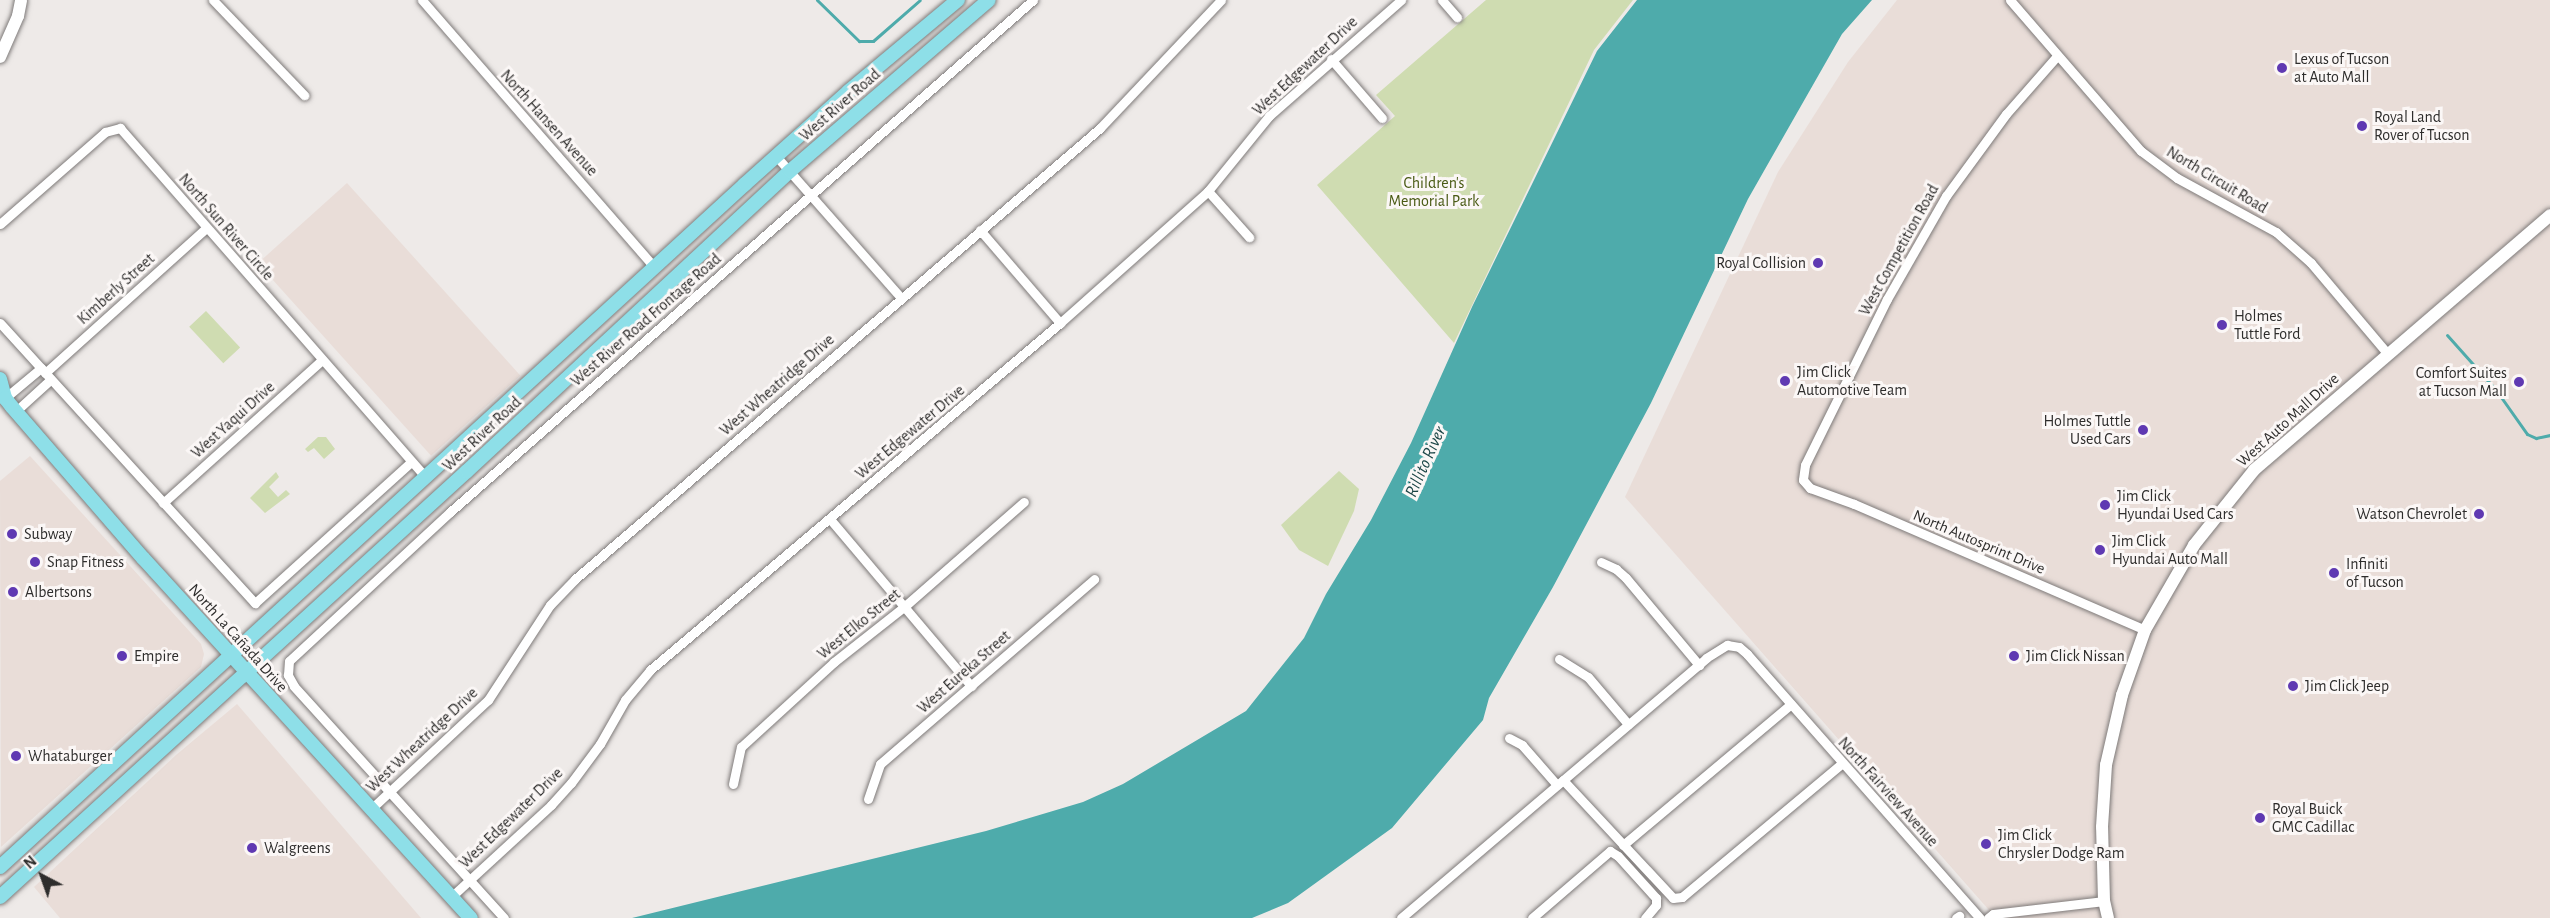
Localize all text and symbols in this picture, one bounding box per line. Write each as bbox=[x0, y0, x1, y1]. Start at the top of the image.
street label: West Edgewater Drive bbox=[1248, 12, 1362, 120]
place label: Lexus of Tucson at Auto Mall bbox=[2294, 49, 2389, 87]
marker: Lexus of Tucson at Auto Mall bbox=[2275, 61, 2289, 75]
street label: West River Road bbox=[796, 65, 884, 145]
street label: North Hansen Avenue bbox=[496, 66, 602, 180]
place label: Royal Land Rover of Tucson bbox=[2374, 107, 2470, 145]
marker: Royal Land Rover of Tucson bbox=[2355, 119, 2369, 133]
street label: North Circuit Road bbox=[2163, 142, 2271, 218]
street label: North Sun River Circle bbox=[174, 170, 278, 284]
park label: Children's Memorial Park bbox=[1389, 173, 1479, 211]
street label: West Competition Road bbox=[1855, 181, 1943, 319]
street label: Kimberly Street bbox=[73, 249, 159, 329]
street label: West River Road Frontage Road bbox=[567, 249, 725, 391]
place label: Royal Collision bbox=[1716, 253, 1806, 273]
marker: Royal Collision bbox=[1811, 256, 1825, 270]
place label: Holmes Tuttle Ford bbox=[2234, 306, 2300, 344]
marker: Holmes Tuttle Ford bbox=[2215, 318, 2229, 332]
street label: West Wheatridge Drive bbox=[716, 330, 838, 440]
place label: Jim Click Automotive Team bbox=[1797, 362, 1907, 400]
place label: Comfort Suites at Tucson Mall bbox=[2416, 363, 2507, 401]
street label: West Auto Mall Drive bbox=[2233, 369, 2343, 471]
marker: Jim Click Automotive Team bbox=[1778, 374, 1792, 388]
marker: Comfort Suites at Tucson Mall bbox=[2512, 375, 2526, 389]
street label: West Yaqui Drive bbox=[187, 378, 279, 462]
street label: West Edgewater Drive bbox=[851, 381, 969, 483]
street label: West River Road bbox=[439, 393, 525, 475]
place label: Holmes Tuttle Used Cars bbox=[2043, 411, 2131, 449]
water label: Rillito River bbox=[1401, 423, 1451, 501]
marker: Holmes Tuttle Used Cars bbox=[2136, 423, 2150, 437]
place label: Jim Click Hyundai Used Cars bbox=[2117, 486, 2234, 524]
marker: Jim Click Hyundai Used Cars bbox=[2098, 498, 2112, 512]
place label: Watson Chevrolet bbox=[2356, 504, 2467, 524]
street label: North Autosprint Drive bbox=[1910, 506, 2048, 578]
marker: Watson Chevrolet bbox=[2472, 507, 2486, 521]
place label: Subway bbox=[24, 524, 72, 544]
marker: Subway bbox=[5, 527, 19, 541]
place label: Jim Click Hyundai Auto Mall bbox=[2112, 531, 2228, 569]
marker: Jim Click Hyundai Auto Mall bbox=[2093, 543, 2107, 557]
place label: Snap Fitness bbox=[47, 552, 124, 572]
place label: Infiniti of Tucson bbox=[2346, 554, 2404, 592]
marker: Snap Fitness bbox=[28, 555, 42, 569]
marker: Infiniti of Tucson bbox=[2327, 566, 2341, 580]
street label: North La Cañada Drive bbox=[184, 580, 292, 696]
place label: Albertsons bbox=[25, 582, 92, 602]
marker: Albertsons bbox=[6, 585, 20, 599]
street label: West Elko Street bbox=[814, 585, 904, 663]
street label: West Eureka Street bbox=[913, 626, 1015, 718]
place label: Empire bbox=[134, 646, 179, 666]
place label: Jim Click Nissan bbox=[2026, 646, 2125, 666]
marker: Empire bbox=[115, 649, 129, 663]
marker: Jim Click Nissan bbox=[2007, 649, 2021, 663]
place label: Jim Click Jeep bbox=[2305, 676, 2389, 696]
marker: Jim Click Jeep bbox=[2286, 679, 2300, 693]
street label: West Wheatridge Drive bbox=[362, 683, 482, 797]
street label: North Fairview Avenue bbox=[1834, 733, 1942, 851]
place label: Whataburger bbox=[28, 746, 112, 766]
marker: Whataburger bbox=[9, 749, 23, 763]
street label: West Edgewater Drive bbox=[455, 764, 567, 872]
place label: Royal Buick GMC Cadillac bbox=[2272, 799, 2354, 837]
marker: Royal Buick GMC Cadillac bbox=[2253, 811, 2267, 825]
place label: Jim Click Chrysler Dodge Ram bbox=[1998, 825, 2125, 863]
marker: Jim Click Chrysler Dodge Ram bbox=[1979, 837, 1993, 851]
place label: Walgreens bbox=[264, 838, 331, 858]
marker: Walgreens bbox=[245, 841, 259, 855]
north arrow bbox=[12, 846, 72, 906]
text: N bbox=[21, 853, 40, 872]

